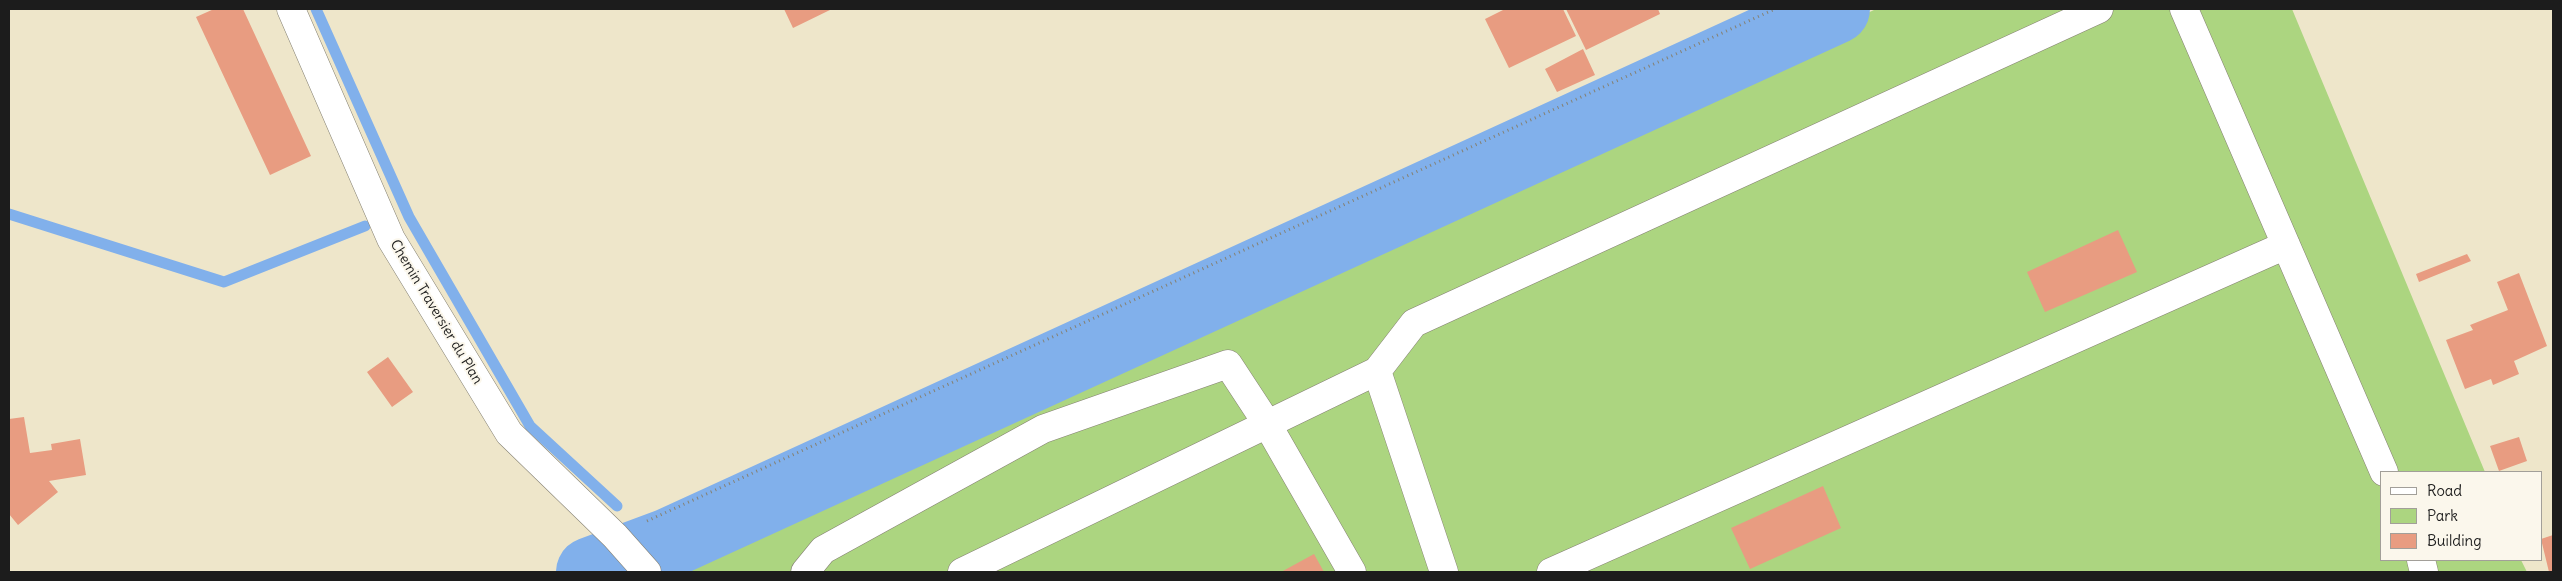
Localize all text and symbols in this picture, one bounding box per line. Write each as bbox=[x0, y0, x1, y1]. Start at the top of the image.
street label: Chemin Traversier du Plan bbox=[386, 237, 486, 387]
legend bbox=[2380, 471, 2542, 561]
text: Road bbox=[2427, 481, 2462, 500]
text: Park bbox=[2427, 506, 2458, 525]
text: Building bbox=[2427, 531, 2482, 550]

